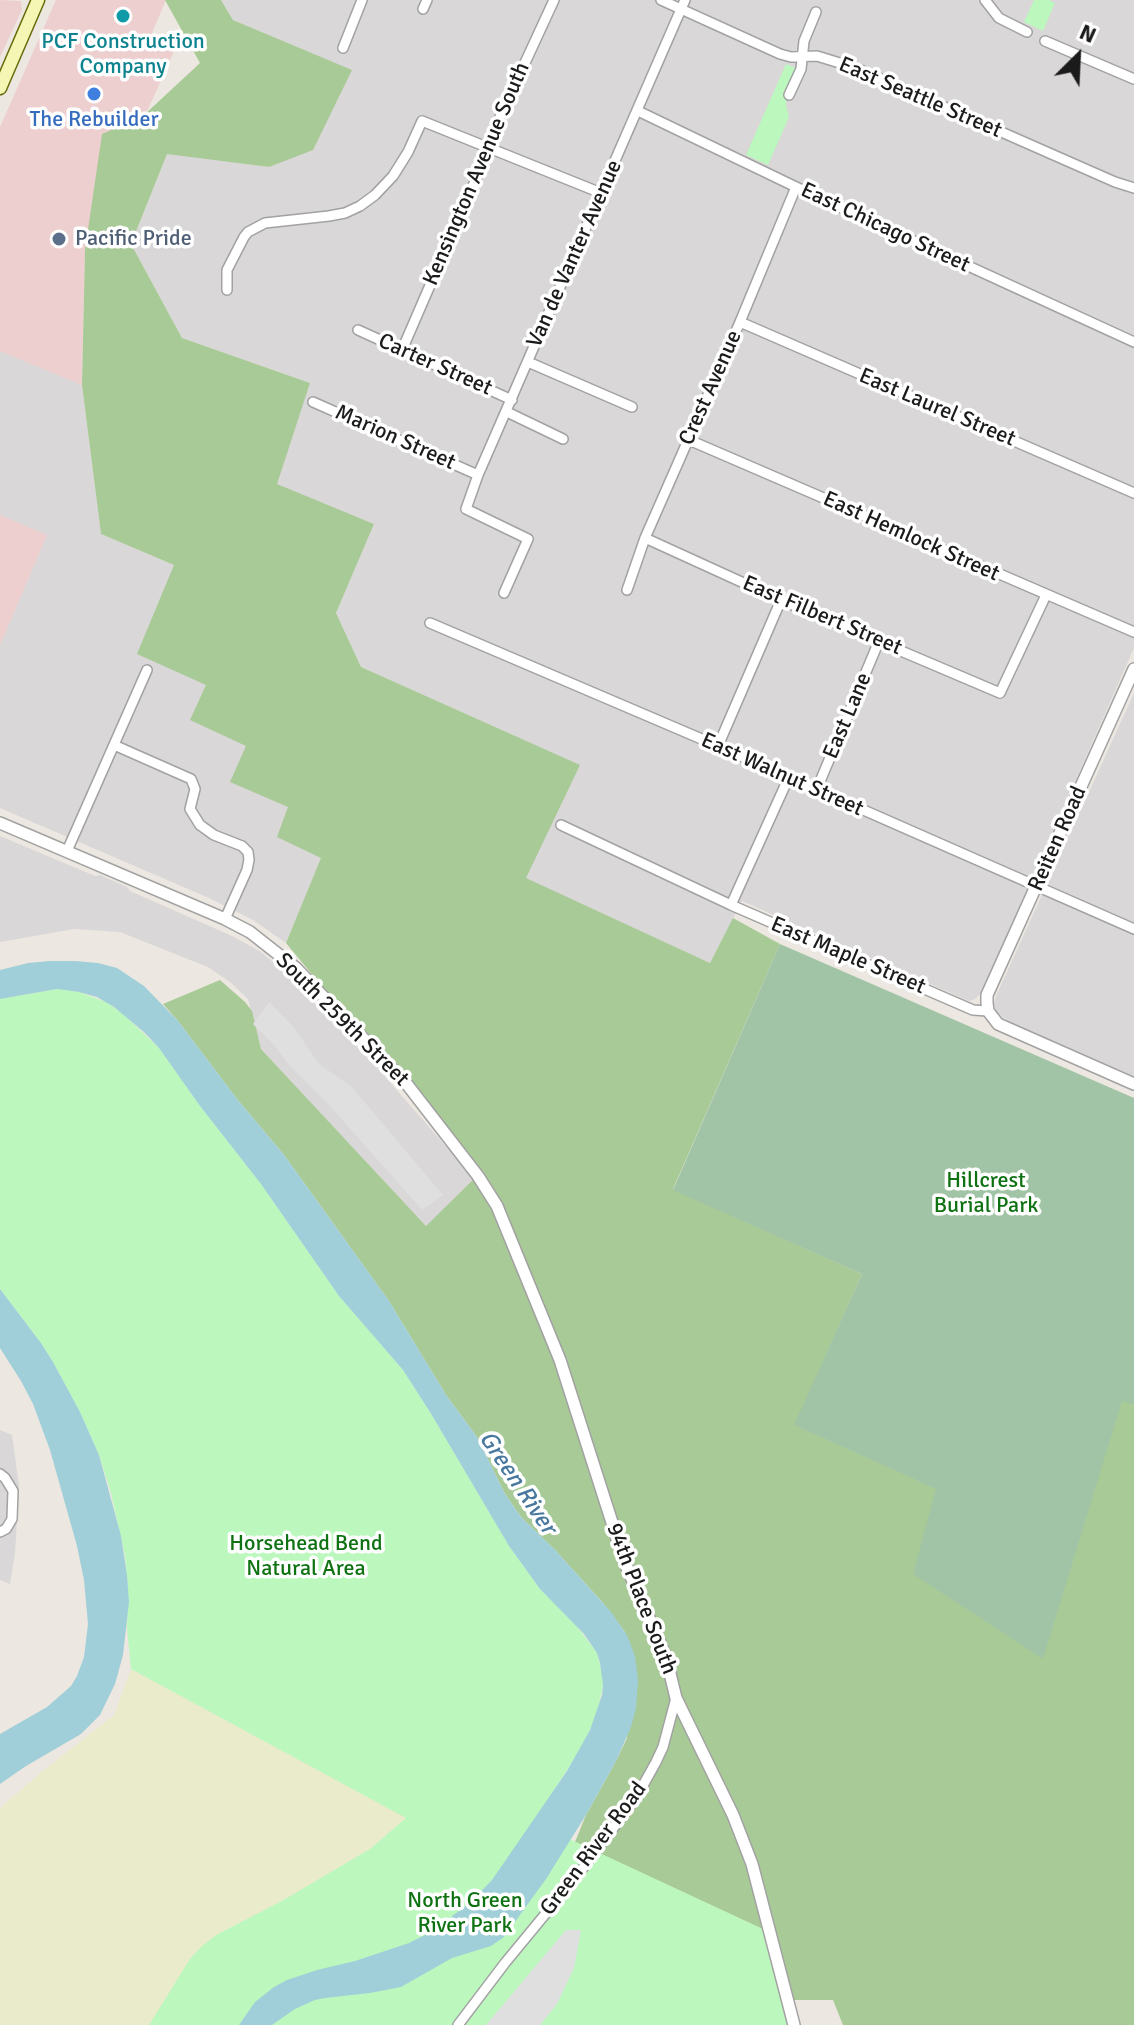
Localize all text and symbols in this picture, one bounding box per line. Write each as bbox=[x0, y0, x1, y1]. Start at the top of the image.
marker: PCF Construction Company bbox=[114, 7, 132, 25]
north arrow bbox=[1038, 16, 1118, 96]
text: N bbox=[1075, 18, 1100, 49]
place label: PCF Construction Company bbox=[41, 29, 205, 80]
street label: East Seattle Street bbox=[834, 52, 1006, 144]
street label: Kensington Avenue South bbox=[418, 58, 536, 290]
marker: The Rebuilder bbox=[85, 85, 103, 103]
place label: The Rebuilder bbox=[29, 107, 159, 133]
street label: Van de Vanter Avenue bbox=[522, 156, 628, 352]
street label: East Chicago Street bbox=[796, 177, 974, 279]
place label: Pacific Pride bbox=[75, 226, 192, 252]
marker: Pacific Pride bbox=[50, 230, 68, 248]
street label: Crest Avenue bbox=[674, 326, 748, 450]
street label: Carter Street bbox=[374, 328, 496, 402]
street label: East Laurel Street bbox=[855, 363, 1019, 453]
street label: Marion Street bbox=[331, 400, 459, 476]
street label: East Hemlock Street bbox=[819, 486, 1003, 588]
street label: East Filbert Street bbox=[738, 571, 906, 661]
street label: East Lane bbox=[818, 669, 878, 763]
street label: East Walnut Street bbox=[697, 727, 867, 823]
street label: Reiten Road bbox=[1023, 782, 1093, 896]
street label: East Maple Street bbox=[767, 911, 929, 1001]
street label: South 259th Street bbox=[270, 948, 414, 1092]
park label: Hillcrest Burial Park bbox=[934, 1168, 1038, 1220]
water label: Green River bbox=[472, 1426, 562, 1540]
street label: 94th Place South bbox=[600, 1520, 682, 1678]
park label: Horsehead Bend Natural Area bbox=[229, 1531, 383, 1582]
street label: Green River Road bbox=[535, 1777, 653, 1921]
park label: North Green River Park bbox=[407, 1888, 523, 1940]

